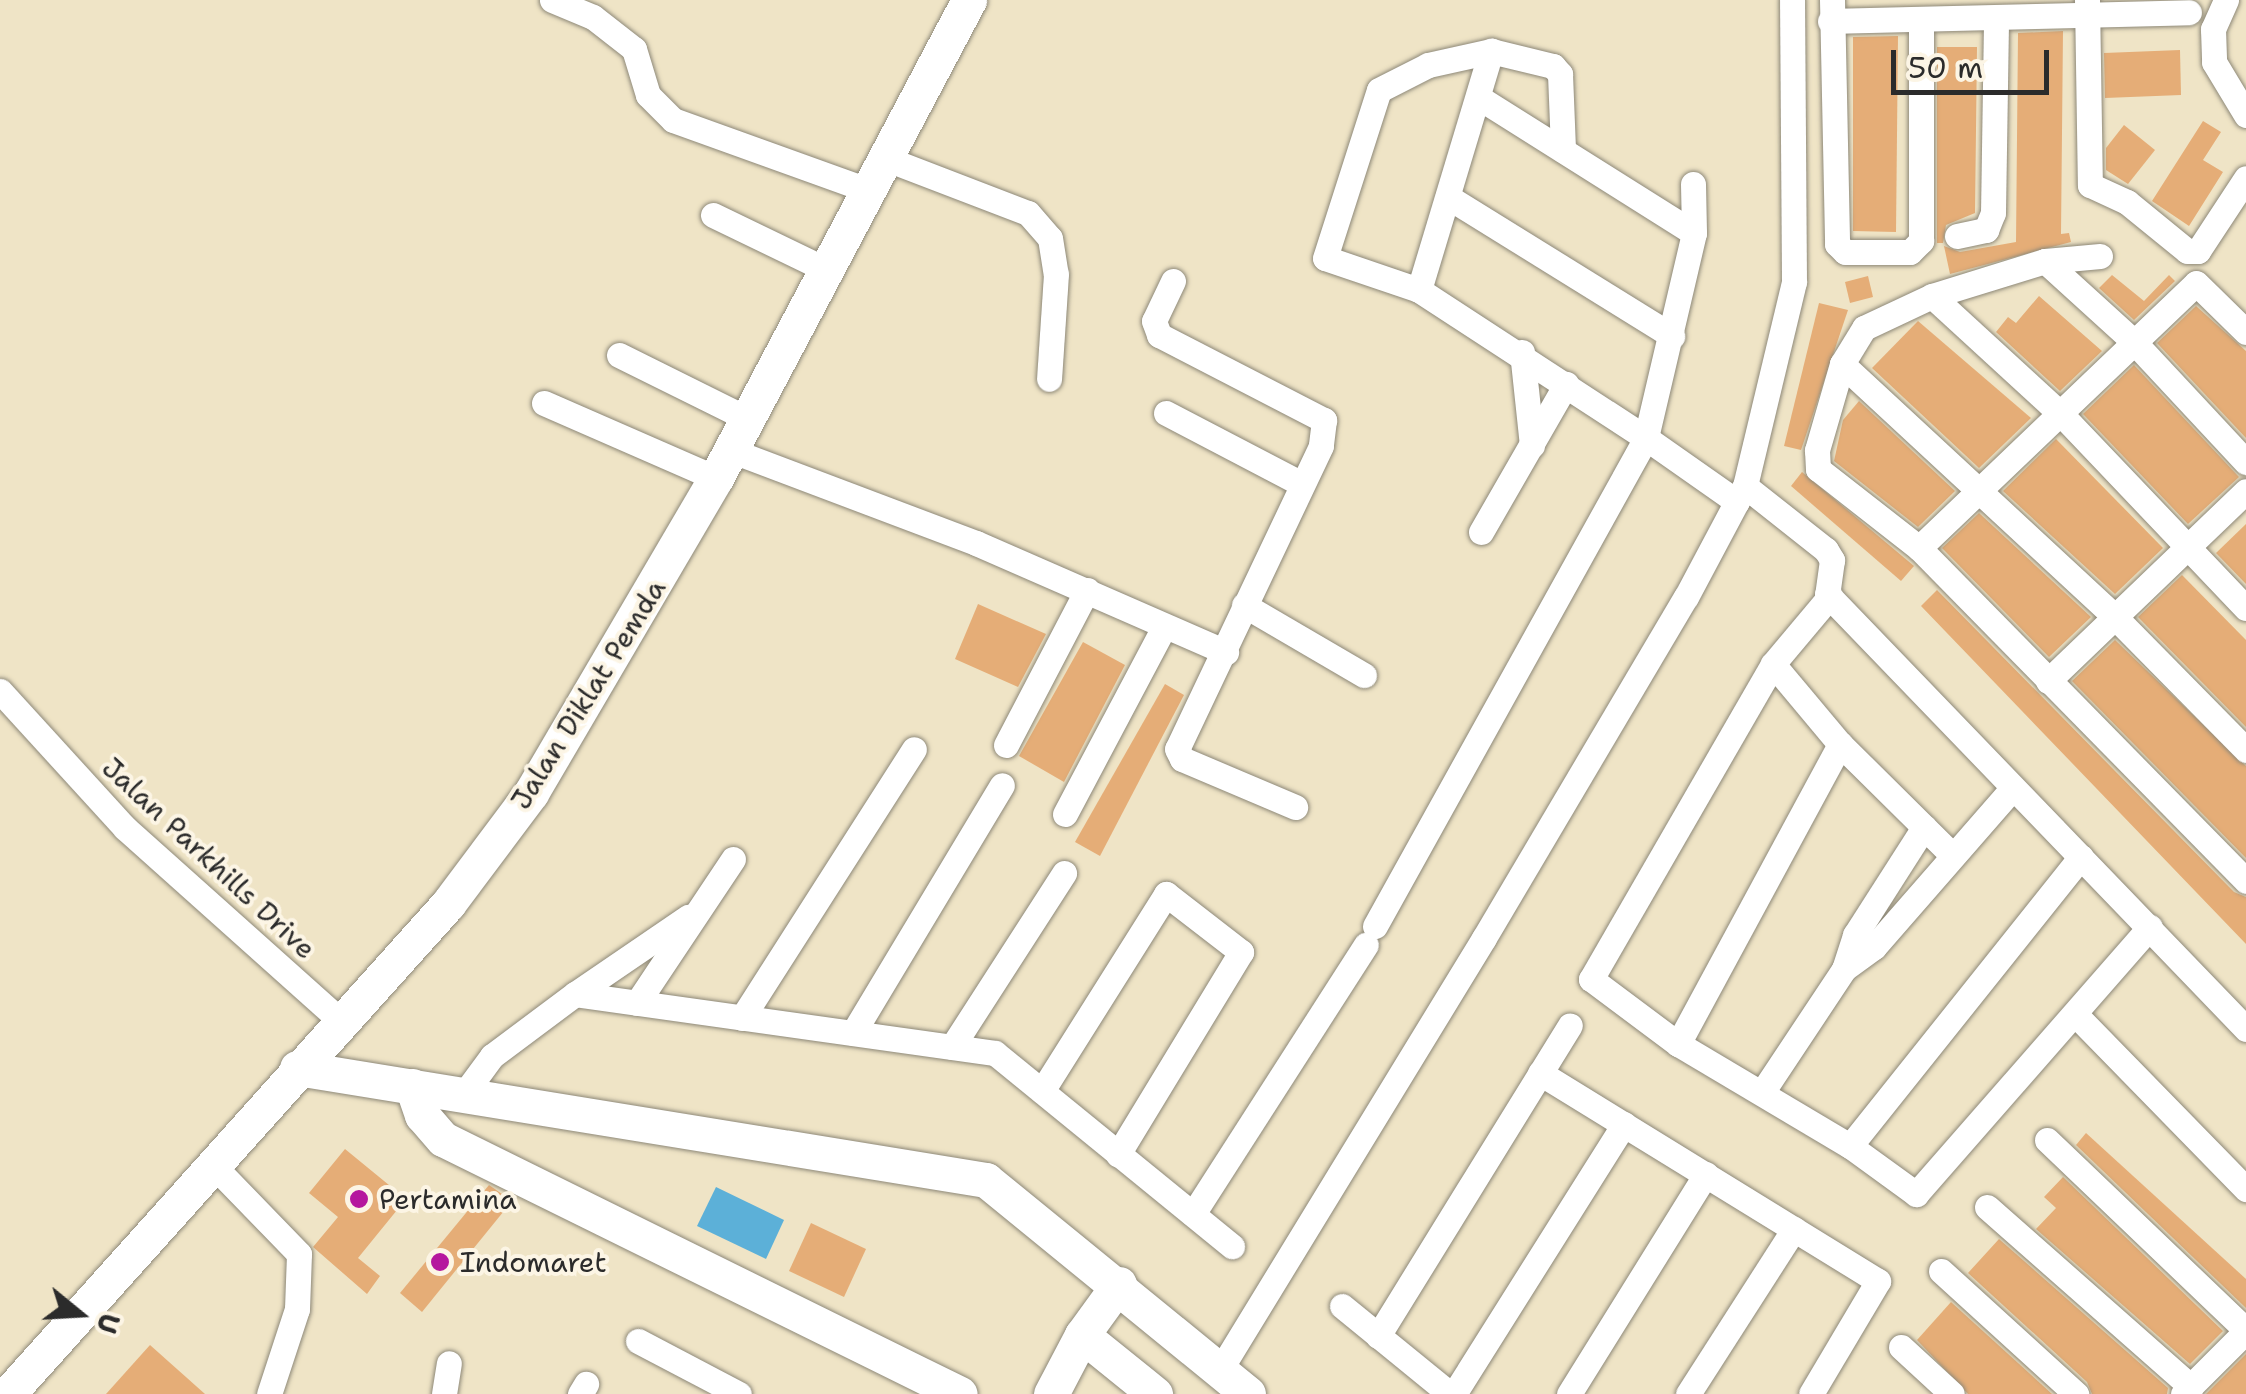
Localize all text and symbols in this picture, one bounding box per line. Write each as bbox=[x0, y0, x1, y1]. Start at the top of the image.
scale bar bbox=[1896, 30, 2054, 92]
text: 50 m bbox=[1908, 47, 1983, 88]
street label: Jalan Diklat Pemda bbox=[504, 573, 672, 815]
street label: Jalan Parkhills Drive bbox=[95, 750, 323, 966]
place label: Pertamina bbox=[379, 1182, 517, 1216]
marker: Pertamina bbox=[348, 1188, 370, 1210]
place label: Indomaret bbox=[460, 1245, 607, 1279]
marker: Indomaret bbox=[429, 1251, 451, 1273]
north arrow bbox=[30, 1264, 130, 1364]
text: U bbox=[88, 1308, 130, 1338]

